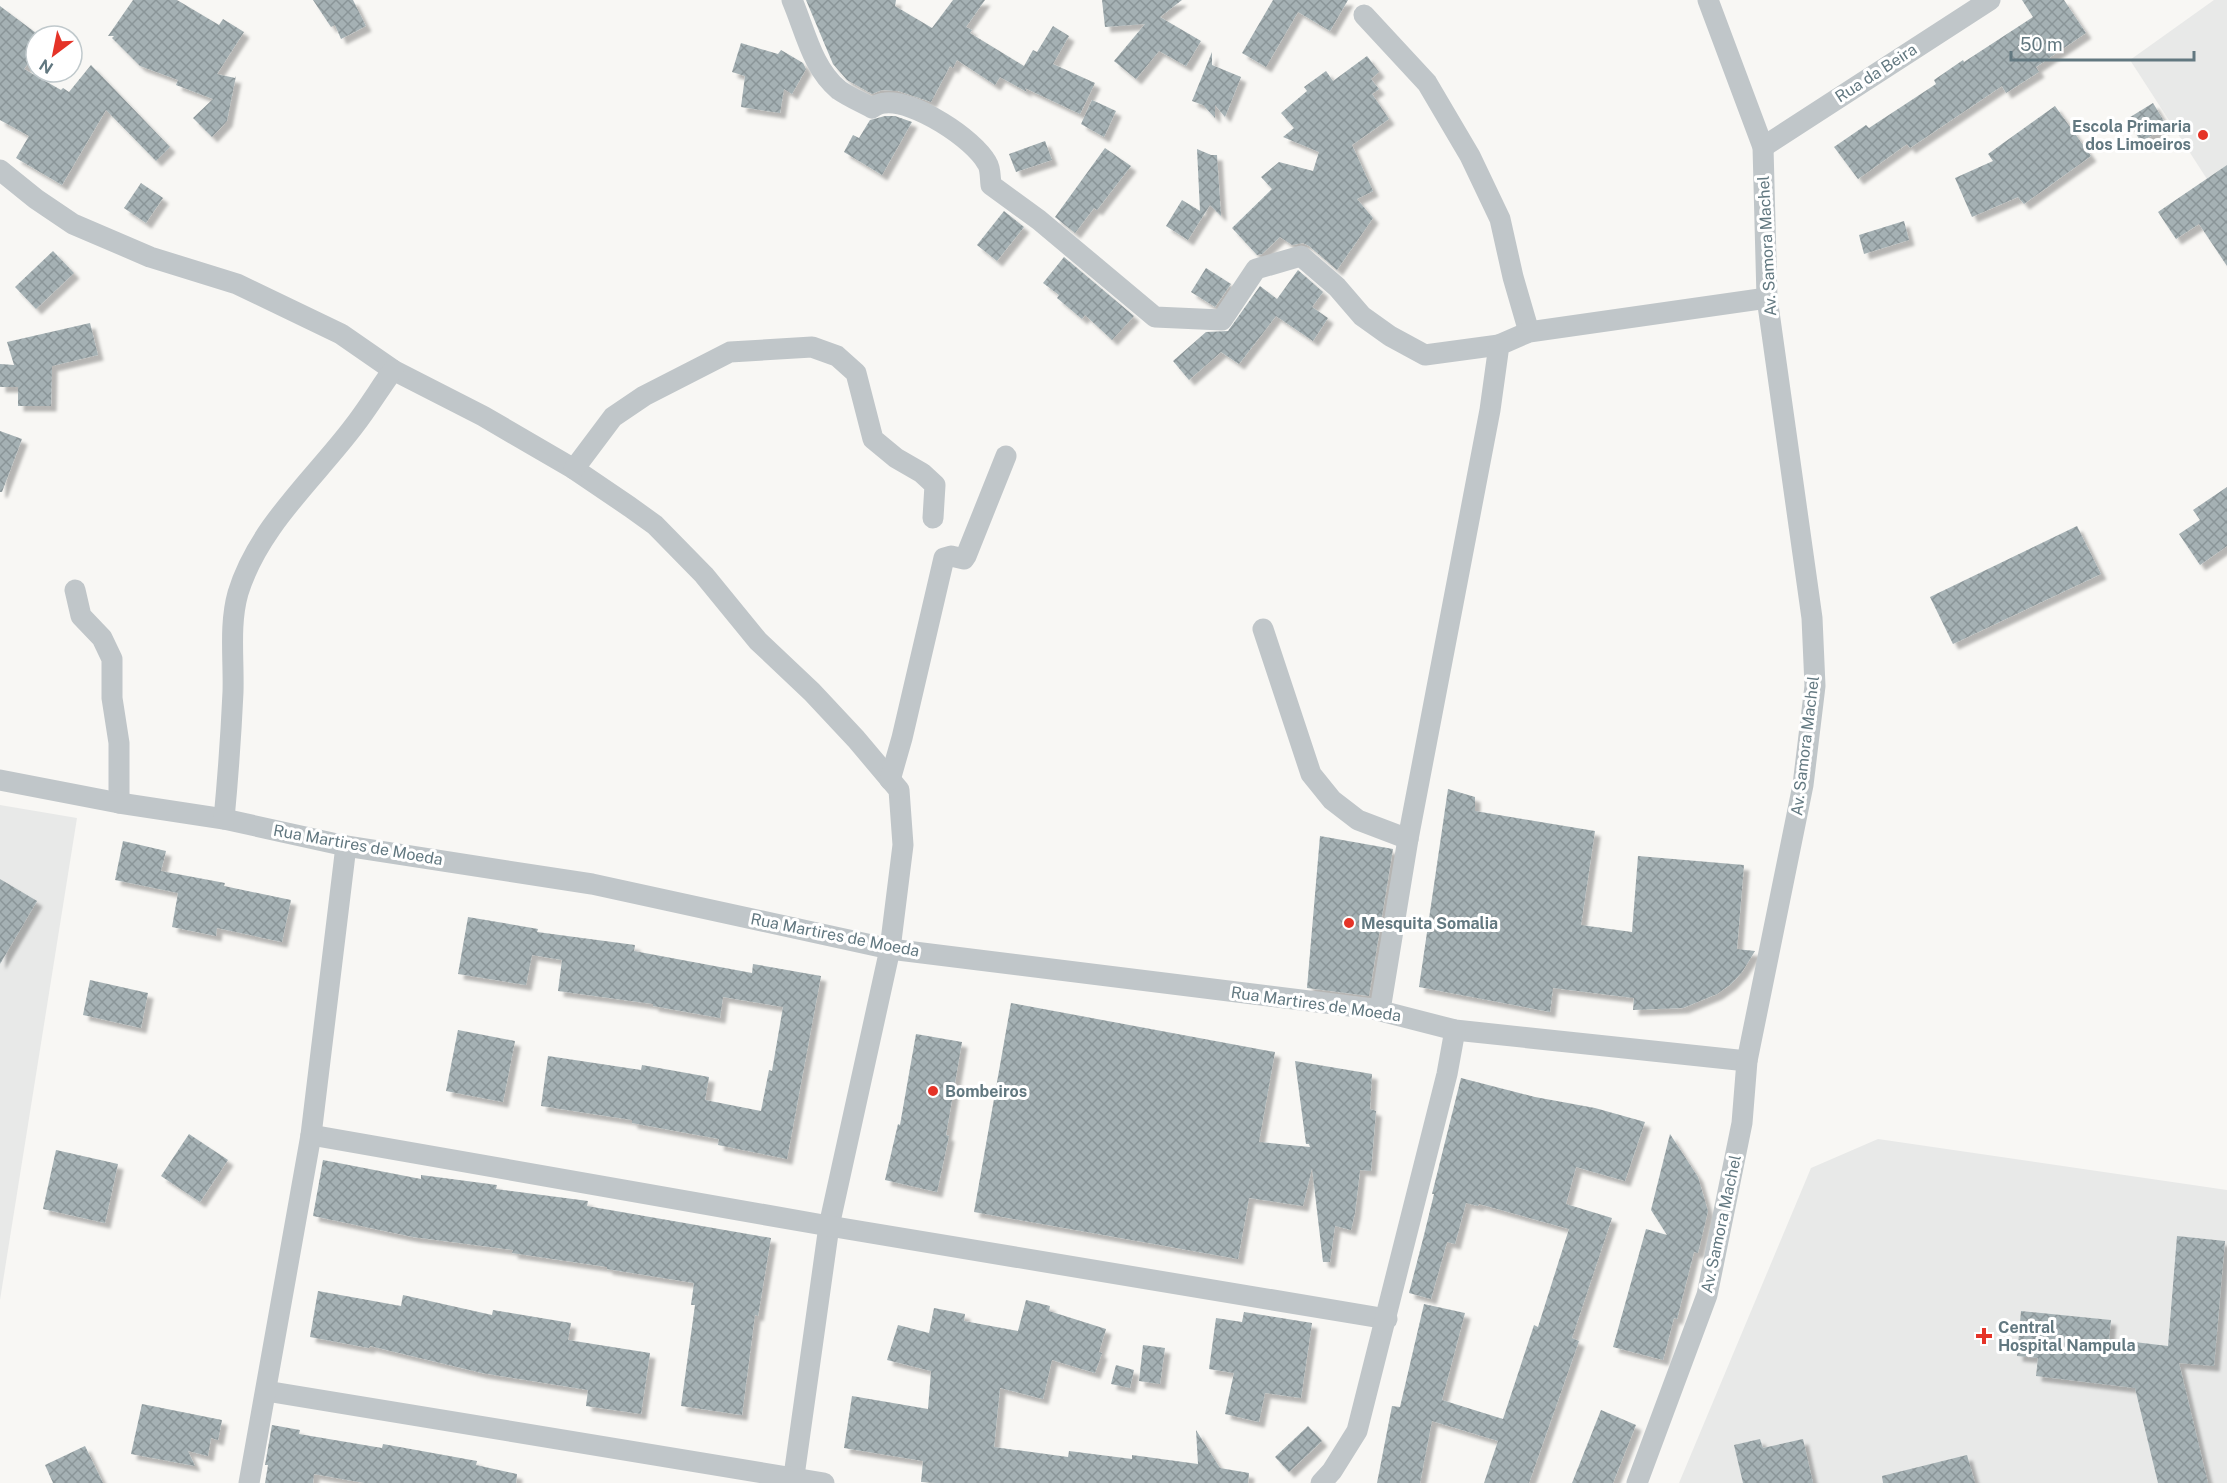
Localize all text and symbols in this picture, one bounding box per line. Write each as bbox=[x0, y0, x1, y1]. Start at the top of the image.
north arrow bbox=[24, 24, 84, 84]
scale bar bbox=[2011, 24, 2194, 62]
text: 50 m bbox=[2020, 34, 2063, 55]
street label: Rua da Beira bbox=[1832, 40, 1920, 106]
text: N bbox=[36, 55, 57, 78]
place label: Escola Primaria dos Limoeiros bbox=[2072, 117, 2191, 154]
marker: Escola Primaria dos Limoeiros bbox=[2196, 128, 2210, 142]
street label: Av. Samora Machel bbox=[1754, 175, 1780, 317]
street label: Av. Samora Machel bbox=[1787, 675, 1823, 817]
street label: Rua Martires de Moeda bbox=[272, 821, 444, 869]
street label: Rua Martires de Moeda bbox=[749, 909, 921, 961]
place label: Mesquita Somalia bbox=[1361, 914, 1498, 933]
marker: Mesquita Somalia bbox=[1342, 916, 1356, 930]
street label: Rua Martires de Moeda bbox=[1230, 983, 1402, 1025]
place label: Bombeiros bbox=[945, 1082, 1027, 1101]
marker: Bombeiros bbox=[926, 1084, 940, 1098]
street label: Av. Samora Machel bbox=[1697, 1153, 1745, 1295]
place label: Central Hospital Nampula bbox=[1998, 1318, 2136, 1355]
marker: Central Hospital Nampula bbox=[1975, 1327, 1993, 1345]

